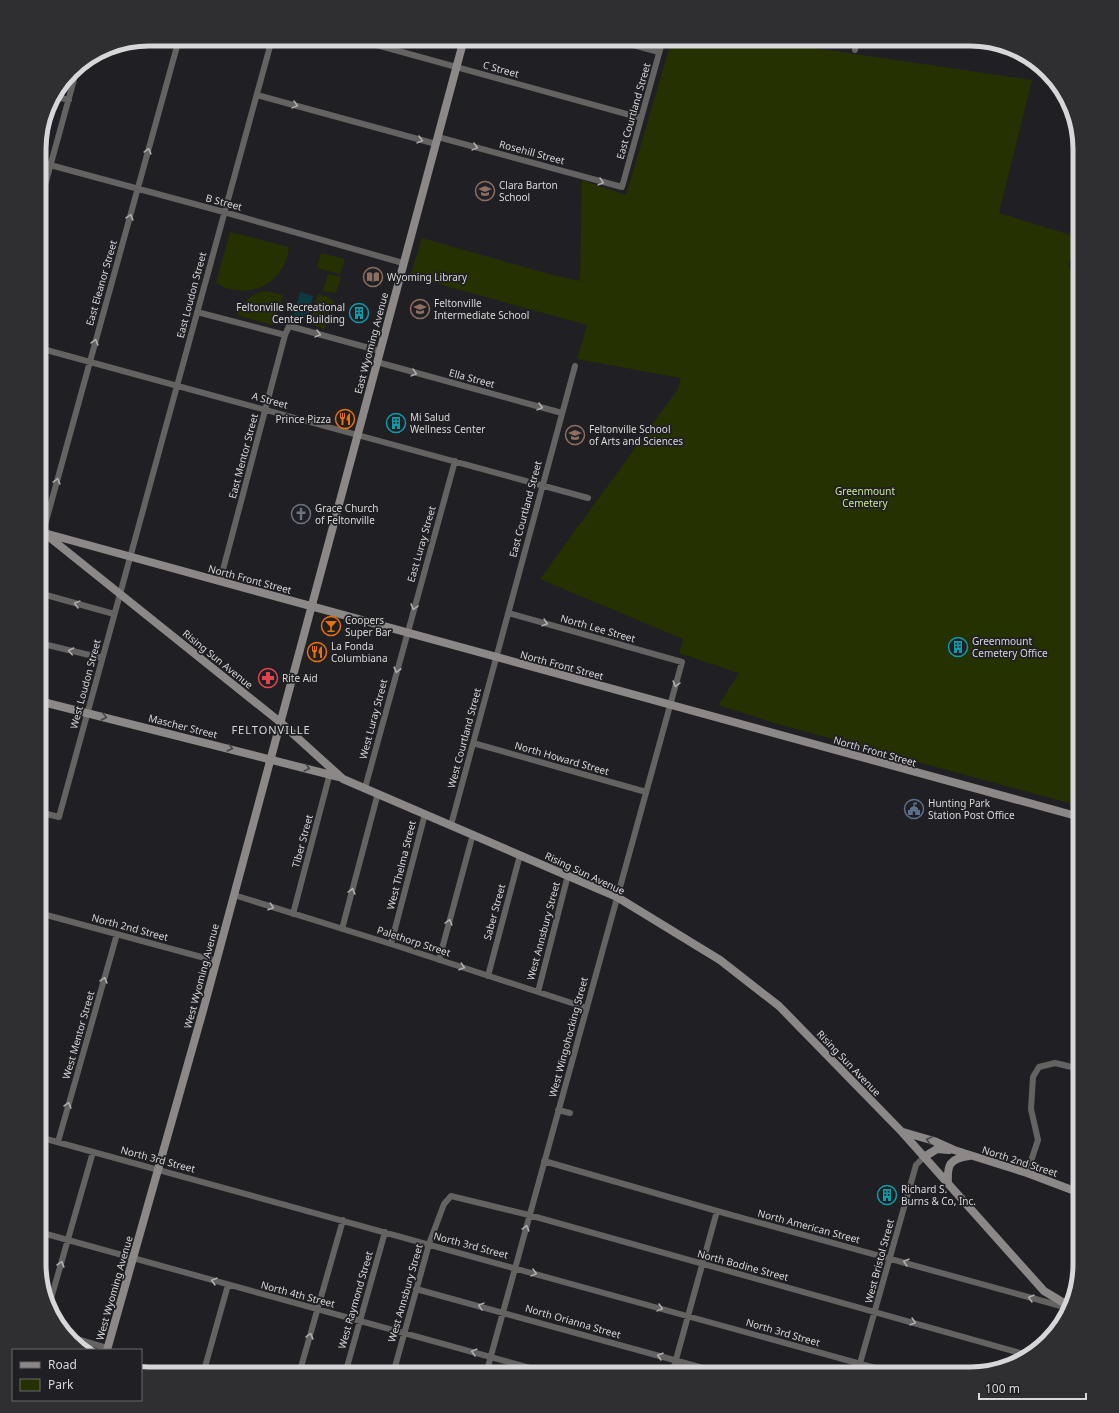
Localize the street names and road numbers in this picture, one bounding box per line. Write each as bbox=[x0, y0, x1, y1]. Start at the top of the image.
street label: C Street bbox=[481, 57, 521, 81]
street label: East Courtland Street bbox=[613, 61, 654, 161]
street label: Rosehill Street bbox=[498, 137, 567, 168]
street label: B Street bbox=[204, 190, 244, 214]
street label: East Eleanor Street bbox=[82, 238, 120, 327]
street label: East Loudon Street bbox=[173, 250, 209, 340]
street label: East Wyoming Avenue bbox=[351, 290, 391, 395]
street label: Ella Street bbox=[448, 365, 497, 391]
street label: A Street bbox=[250, 388, 290, 412]
street label: East Mentor Street bbox=[225, 412, 261, 500]
street label: East Courtland Street bbox=[505, 459, 545, 559]
street label: East Luray Street bbox=[403, 504, 439, 584]
street label: North Front Street bbox=[207, 561, 294, 597]
street label: North Lee Street bbox=[559, 611, 637, 645]
street label: Rising Sun Avenue bbox=[180, 626, 256, 692]
street label: West Loudon Street bbox=[66, 637, 104, 730]
street label: North Front Street bbox=[519, 647, 606, 683]
street label: West Luray Street bbox=[356, 677, 391, 761]
street label: West Courtland Street bbox=[444, 686, 484, 790]
street label: Mascher Street bbox=[147, 711, 219, 741]
street label: North Front Street bbox=[832, 732, 918, 770]
street label: North Howard Street bbox=[513, 738, 611, 778]
street label: Tiber Street bbox=[288, 812, 316, 869]
street label: West Thelma Street bbox=[383, 819, 419, 911]
street label: Rising Sun Avenue bbox=[543, 848, 628, 898]
street label: West Annsbury Street bbox=[523, 880, 563, 982]
street label: Saber Street bbox=[480, 882, 508, 942]
street label: North 2nd Street bbox=[90, 910, 170, 944]
street label: West Wyoming Avenue bbox=[180, 922, 222, 1030]
street label: Palethorp Street bbox=[375, 923, 453, 960]
street label: West Wingohocking Street bbox=[545, 975, 591, 1099]
street label: West Mentor Street bbox=[59, 989, 97, 1081]
street label: Rising Sun Avenue bbox=[814, 1027, 884, 1099]
street label: North 3rd Street bbox=[119, 1142, 197, 1176]
street label: North 2nd Street bbox=[980, 1142, 1060, 1180]
street label: North American Street bbox=[756, 1206, 862, 1246]
street label: West Bristol Street bbox=[861, 1217, 897, 1305]
street label: North 3rd Street bbox=[432, 1228, 510, 1262]
street label: West Wyoming Avenue bbox=[92, 1234, 136, 1342]
street label: West Annsbury Street bbox=[384, 1242, 426, 1344]
street label: North Bodine Street bbox=[696, 1246, 790, 1284]
street label: West Raymond Street bbox=[334, 1249, 376, 1350]
street label: North 4th Street bbox=[259, 1277, 337, 1311]
street label: North Orianna Street bbox=[524, 1301, 623, 1341]
street label: North 3rd Street bbox=[744, 1315, 822, 1349]

